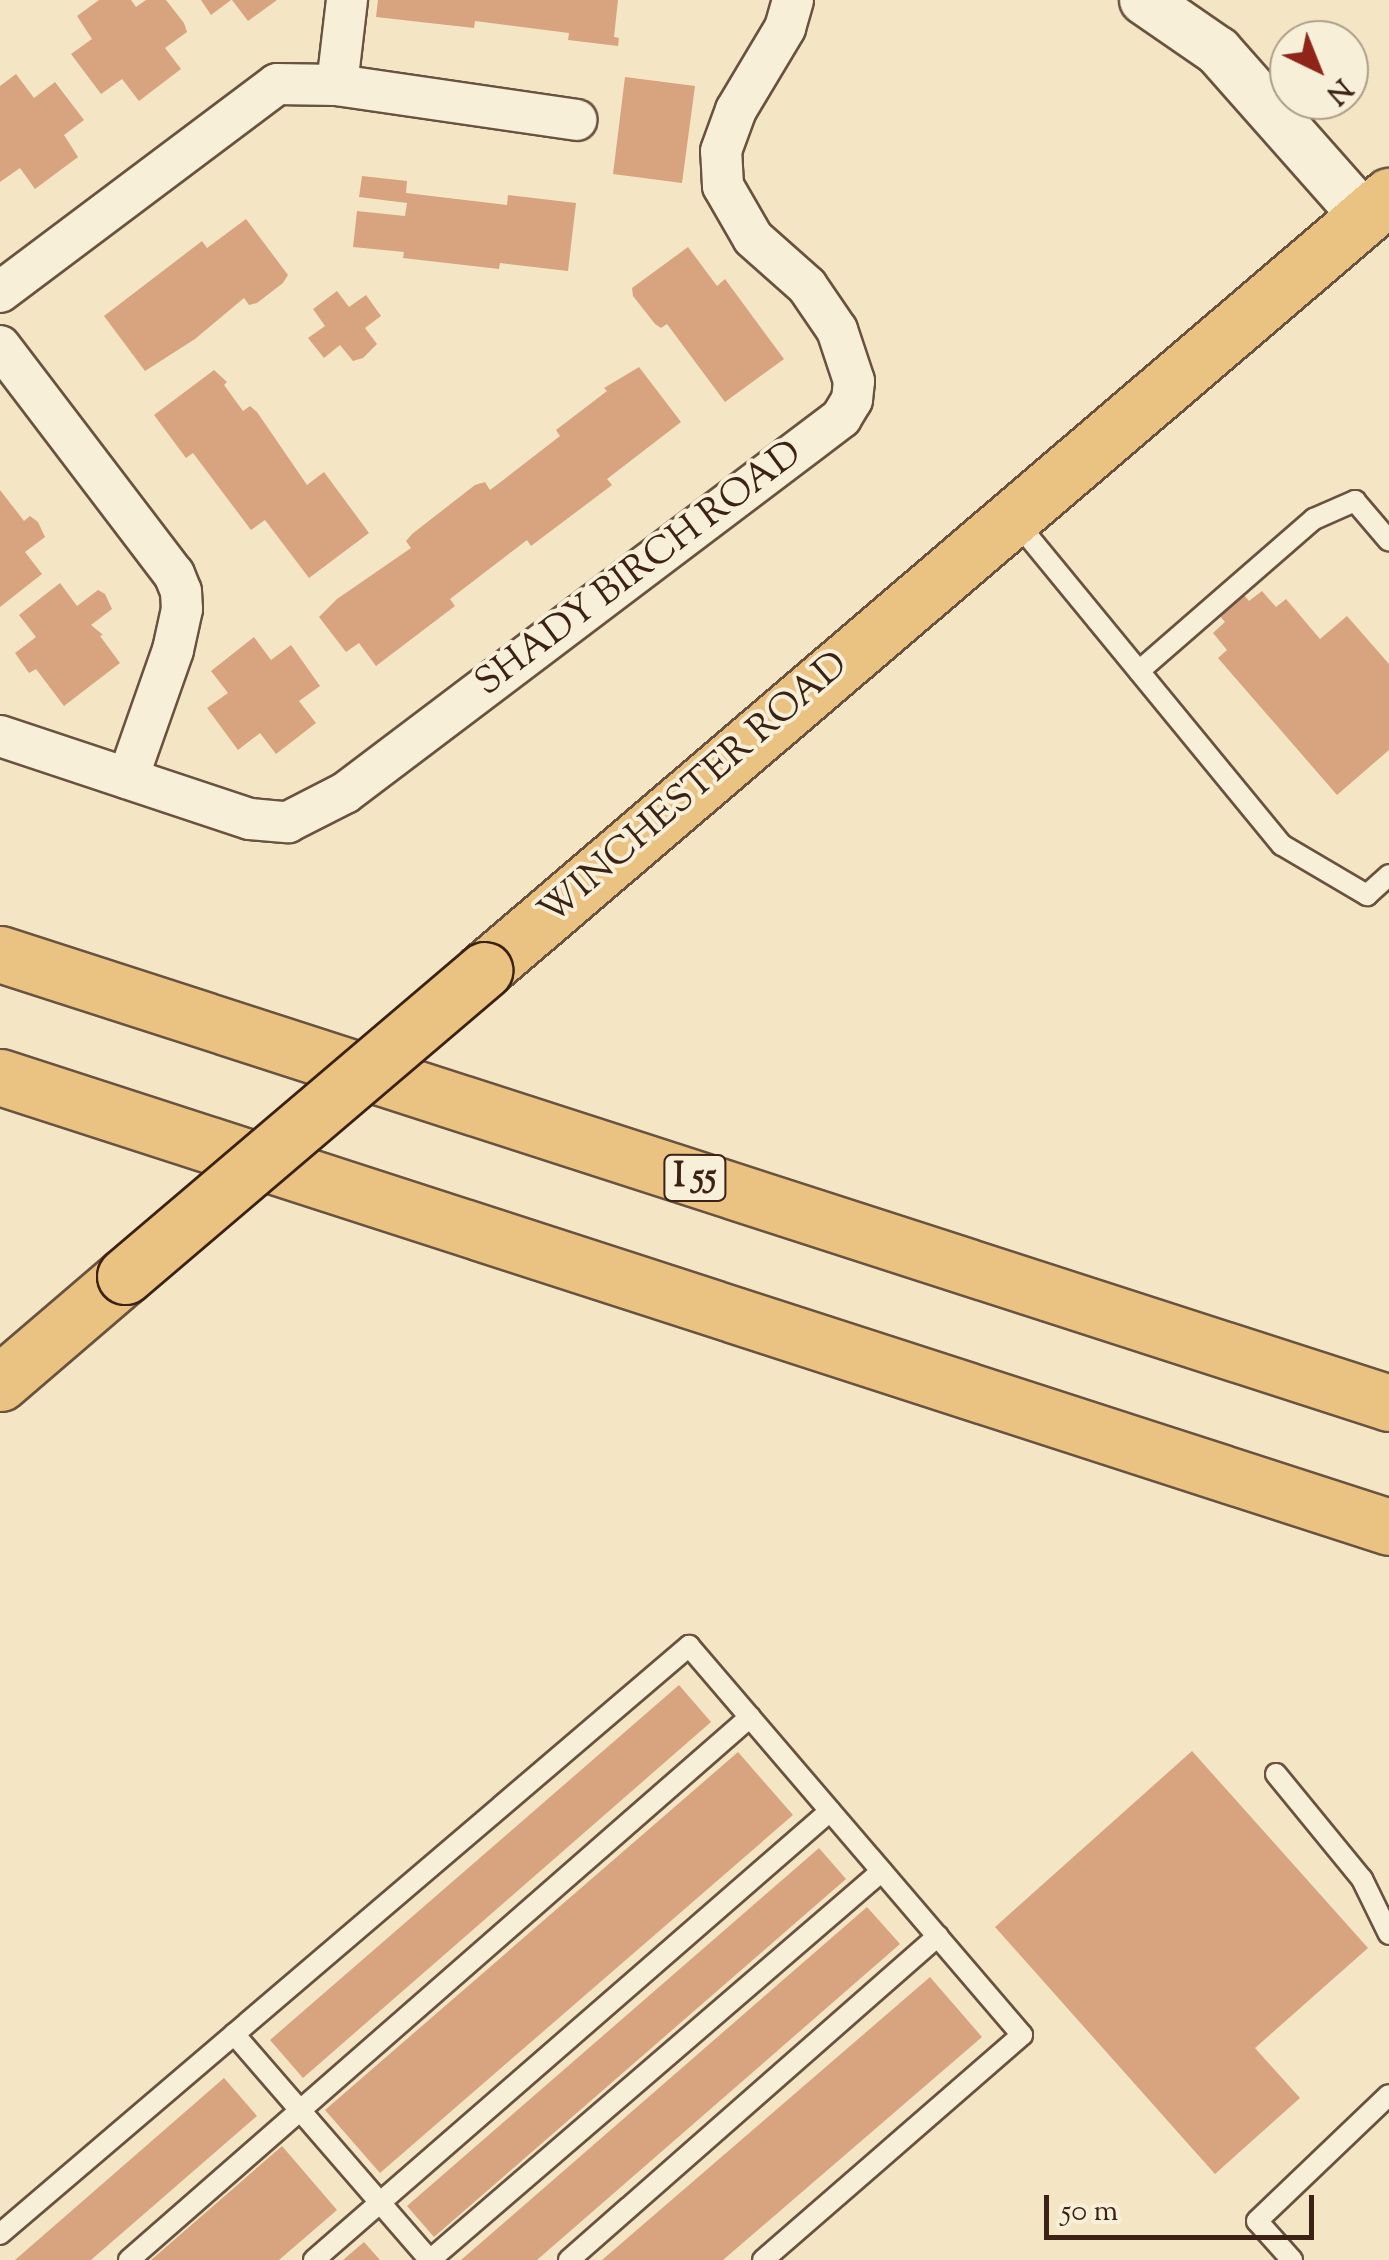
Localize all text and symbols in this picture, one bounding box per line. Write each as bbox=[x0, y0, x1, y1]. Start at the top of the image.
north arrow bbox=[1269, 20, 1369, 120]
text: N bbox=[1316, 68, 1360, 113]
street label: SHADY BIRCH ROAD bbox=[468, 432, 812, 708]
street label: WINCHESTER ROAD bbox=[531, 644, 859, 936]
road number: I 55 bbox=[662, 1148, 728, 1208]
scale bar bbox=[1049, 2175, 1319, 2237]
text: 50 m bbox=[1061, 2191, 1118, 2234]

